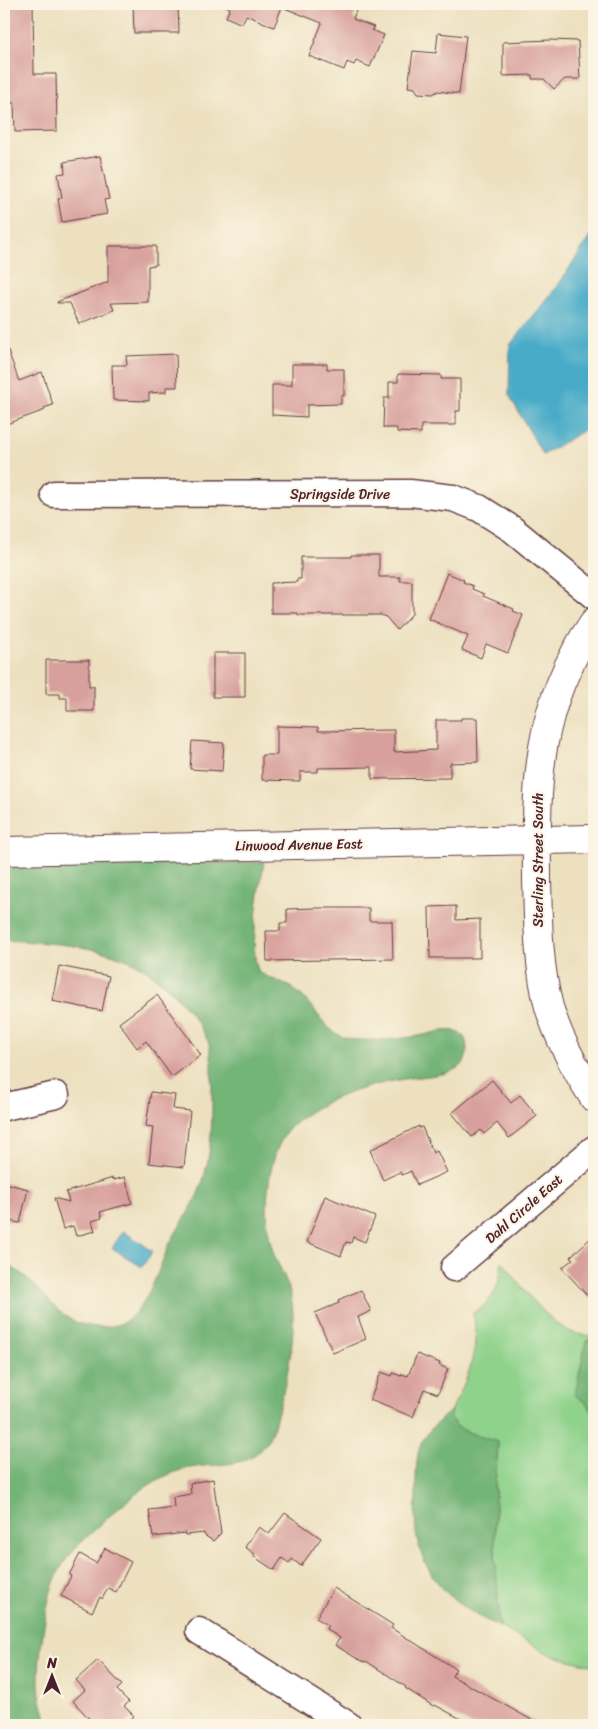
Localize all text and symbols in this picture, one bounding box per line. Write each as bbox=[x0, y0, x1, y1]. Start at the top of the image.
street label: Springside Drive bbox=[290, 482, 390, 507]
street label: Sterling Street South bbox=[526, 793, 551, 927]
street label: Linwood Avenue East bbox=[235, 831, 363, 859]
street label: Dahl Circle East bbox=[479, 1168, 569, 1250]
text: N bbox=[46, 1651, 57, 1676]
north arrow bbox=[28, 1652, 78, 1702]

